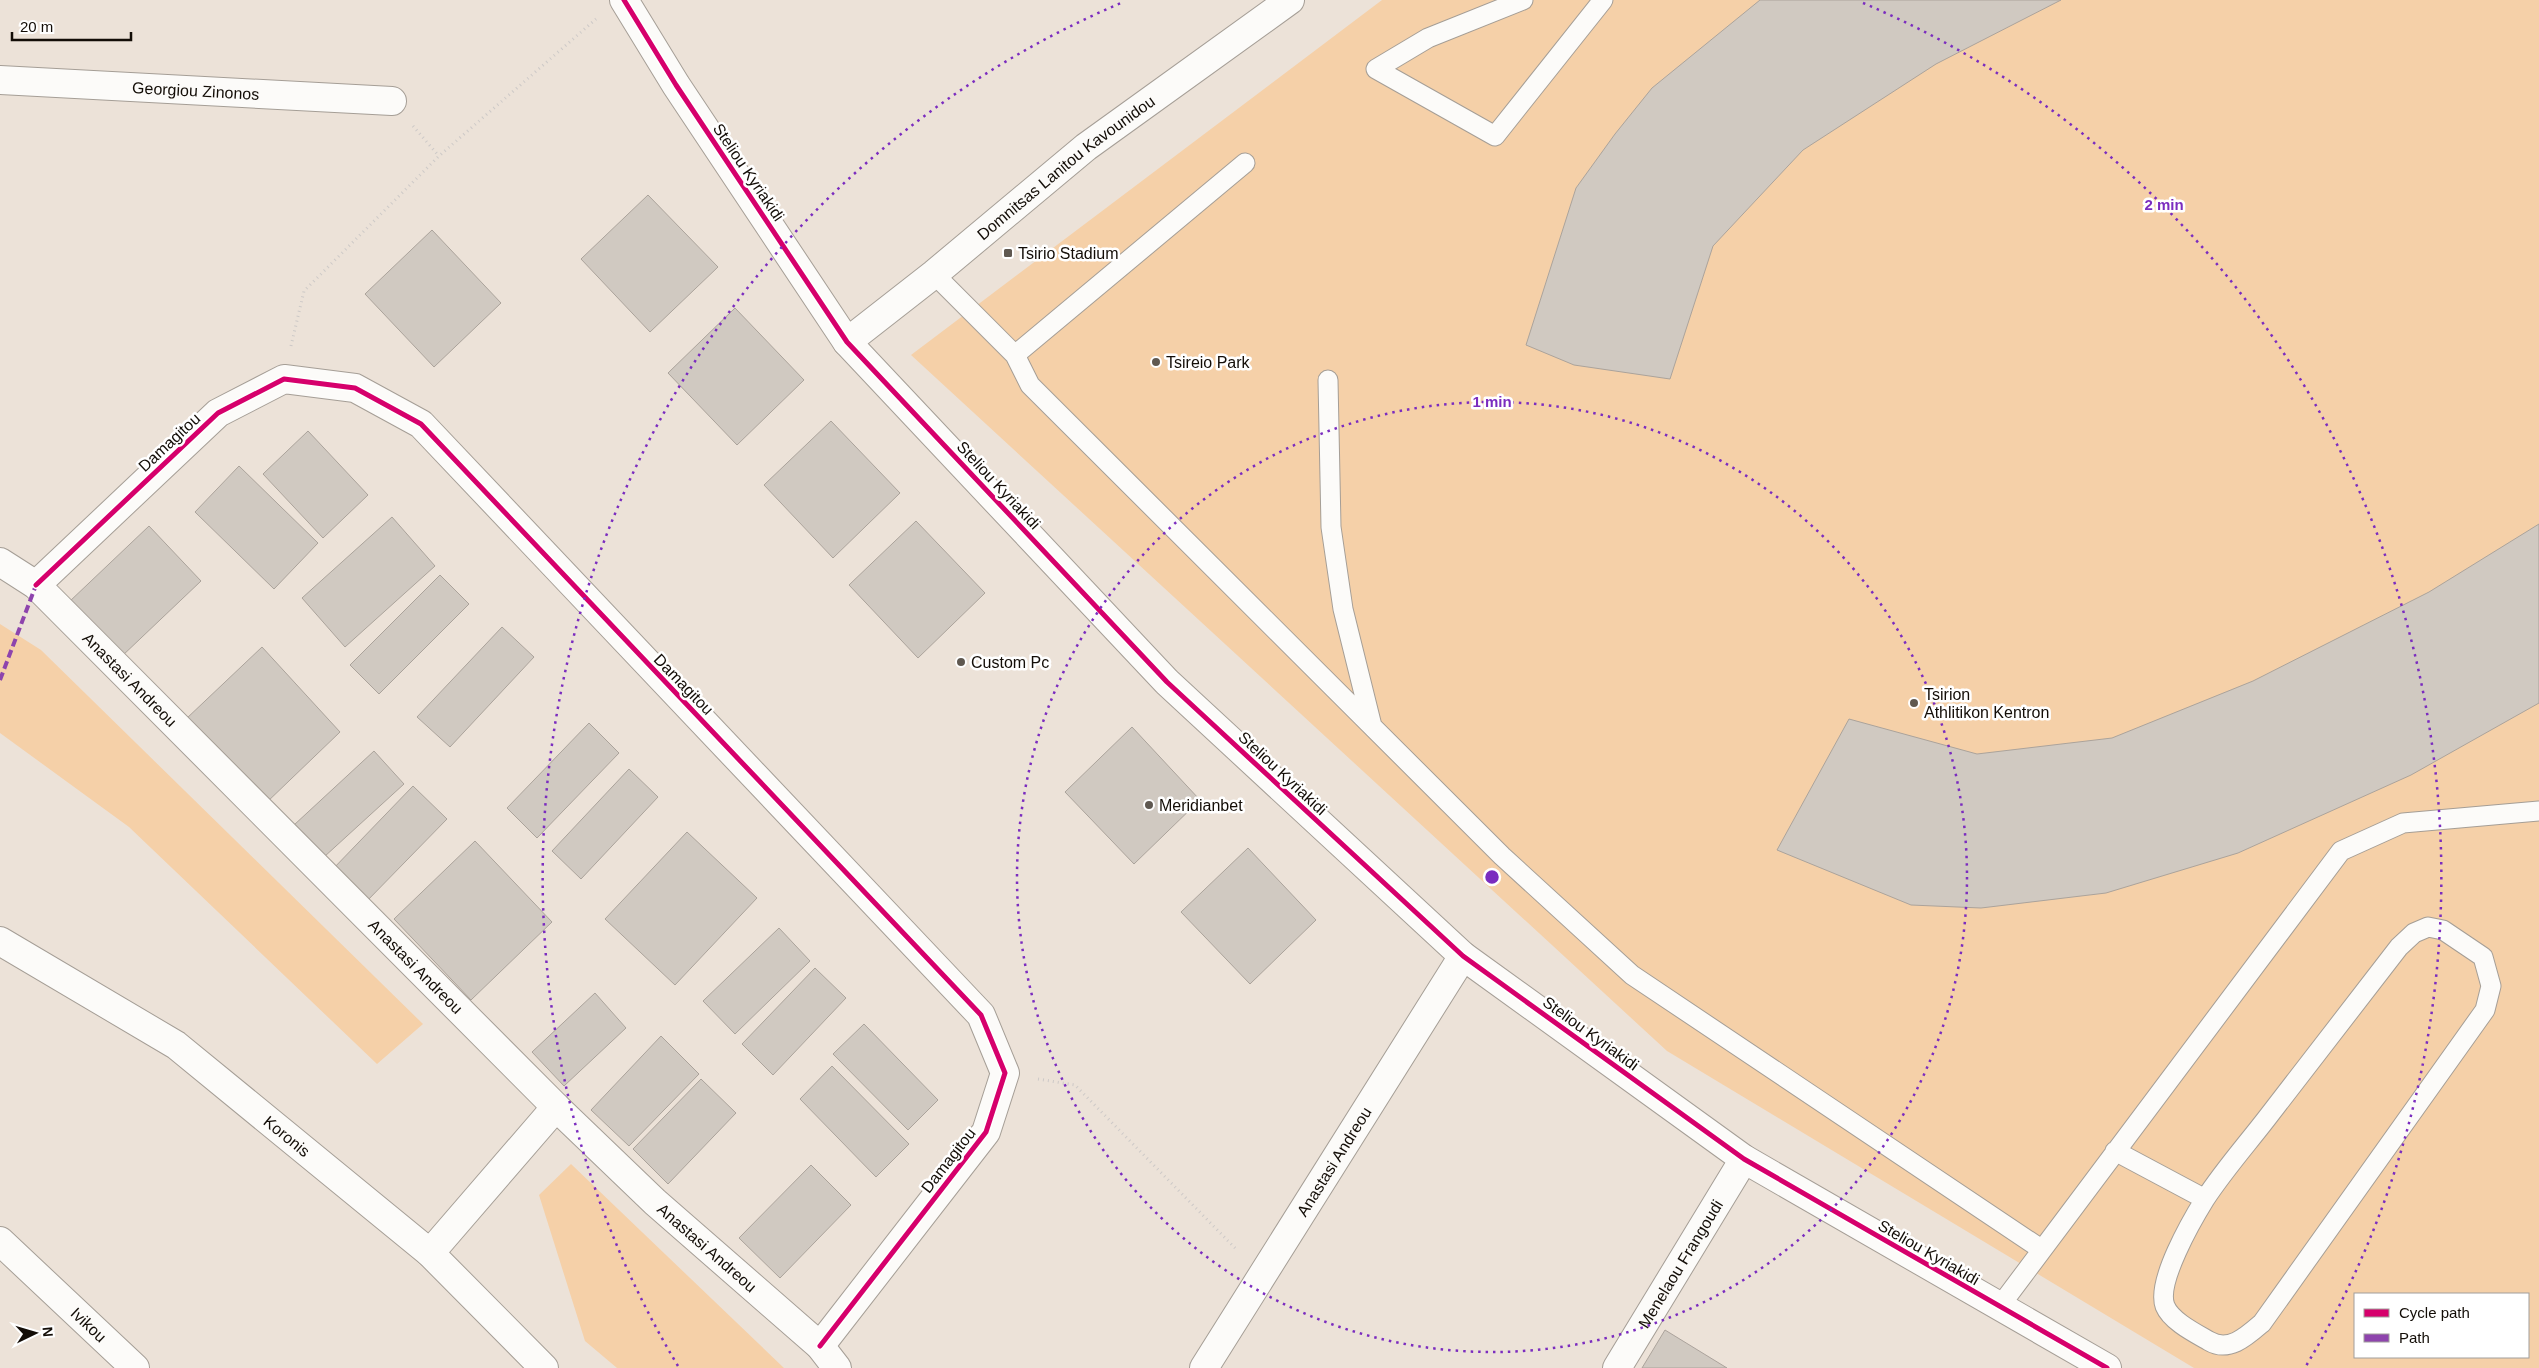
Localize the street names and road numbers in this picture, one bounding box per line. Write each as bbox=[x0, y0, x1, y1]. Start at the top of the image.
street label: Georgiou Zinonos bbox=[132, 79, 260, 103]
street label: Domnitsas Lanitou Kavounidou bbox=[974, 92, 1158, 243]
street label: Steliou Kyriakidi bbox=[710, 120, 787, 224]
street label: Damagitou bbox=[135, 410, 203, 475]
street label: Steliou Kyriakidi bbox=[954, 438, 1044, 533]
street label: Anastasi Andreou bbox=[79, 629, 180, 730]
street label: Damagitou bbox=[651, 651, 717, 718]
street label: Steliou Kyriakidi bbox=[1235, 728, 1330, 818]
street label: Anastasi Andreou bbox=[365, 916, 466, 1017]
street label: Steliou Kyriakidi bbox=[1540, 993, 1642, 1074]
street label: Anastasi Andreou bbox=[1294, 1104, 1375, 1219]
street label: Koronis bbox=[260, 1113, 313, 1160]
street label: Damagitou bbox=[918, 1125, 979, 1196]
street label: Menelaou Frangoudi bbox=[1635, 1197, 1726, 1331]
street label: Anastasi Andreou bbox=[654, 1200, 760, 1296]
street label: Steliou Kyriakidi bbox=[1875, 1217, 1982, 1288]
street label: Ivikou bbox=[67, 1304, 110, 1345]

